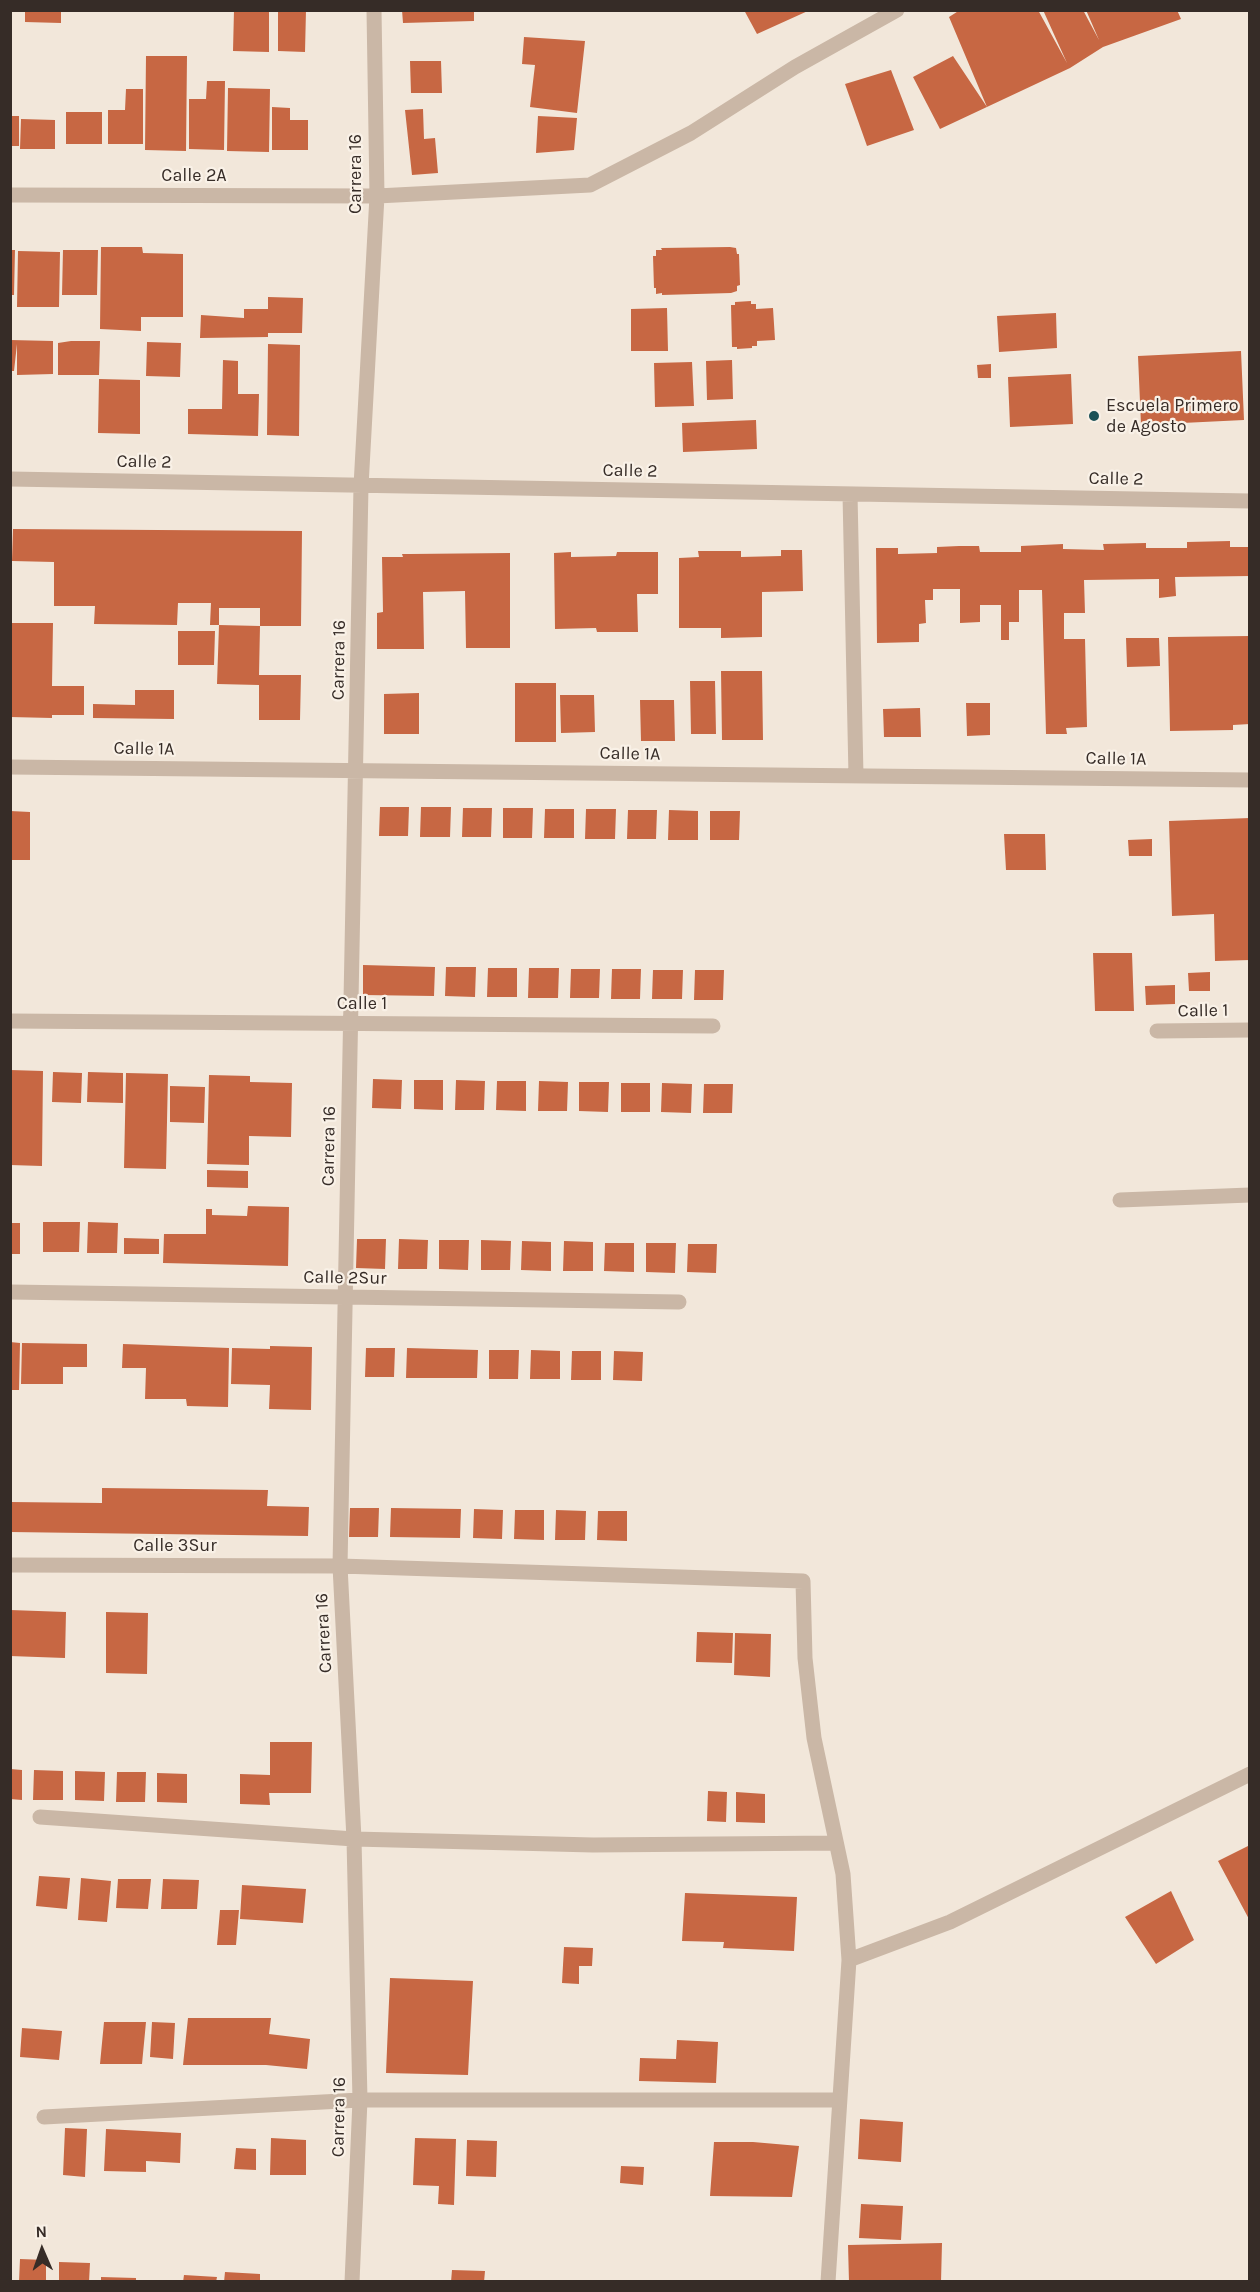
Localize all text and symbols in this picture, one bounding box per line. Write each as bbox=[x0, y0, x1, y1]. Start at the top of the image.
street label: Carrera 16 bbox=[345, 134, 367, 214]
street label: Calle 2A bbox=[161, 165, 227, 187]
place label: Escuela Primero de Agosto bbox=[1106, 395, 1238, 438]
marker: Escuela Primero de Agosto bbox=[1087, 409, 1101, 423]
street label: Calle 2 bbox=[116, 451, 172, 473]
street label: Calle 2 bbox=[602, 460, 658, 482]
street label: Calle 2 bbox=[1088, 468, 1144, 490]
street label: Carrera 16 bbox=[328, 620, 350, 700]
street label: Calle 1A bbox=[113, 738, 175, 760]
street label: Calle 1A bbox=[599, 743, 661, 765]
street label: Calle 1A bbox=[1085, 748, 1147, 770]
street label: Calle 1 bbox=[337, 993, 387, 1015]
street label: Calle 1 bbox=[1178, 1000, 1228, 1022]
street label: Carrera 16 bbox=[318, 1106, 340, 1186]
street label: Calle 2Sur bbox=[303, 1266, 387, 1290]
street label: Calle 3Sur bbox=[133, 1535, 217, 1557]
street label: Carrera 16 bbox=[311, 1592, 337, 1674]
street label: Carrera 16 bbox=[328, 2077, 350, 2157]
north arrow bbox=[12, 2220, 72, 2280]
text: N bbox=[35, 2222, 47, 2241]

